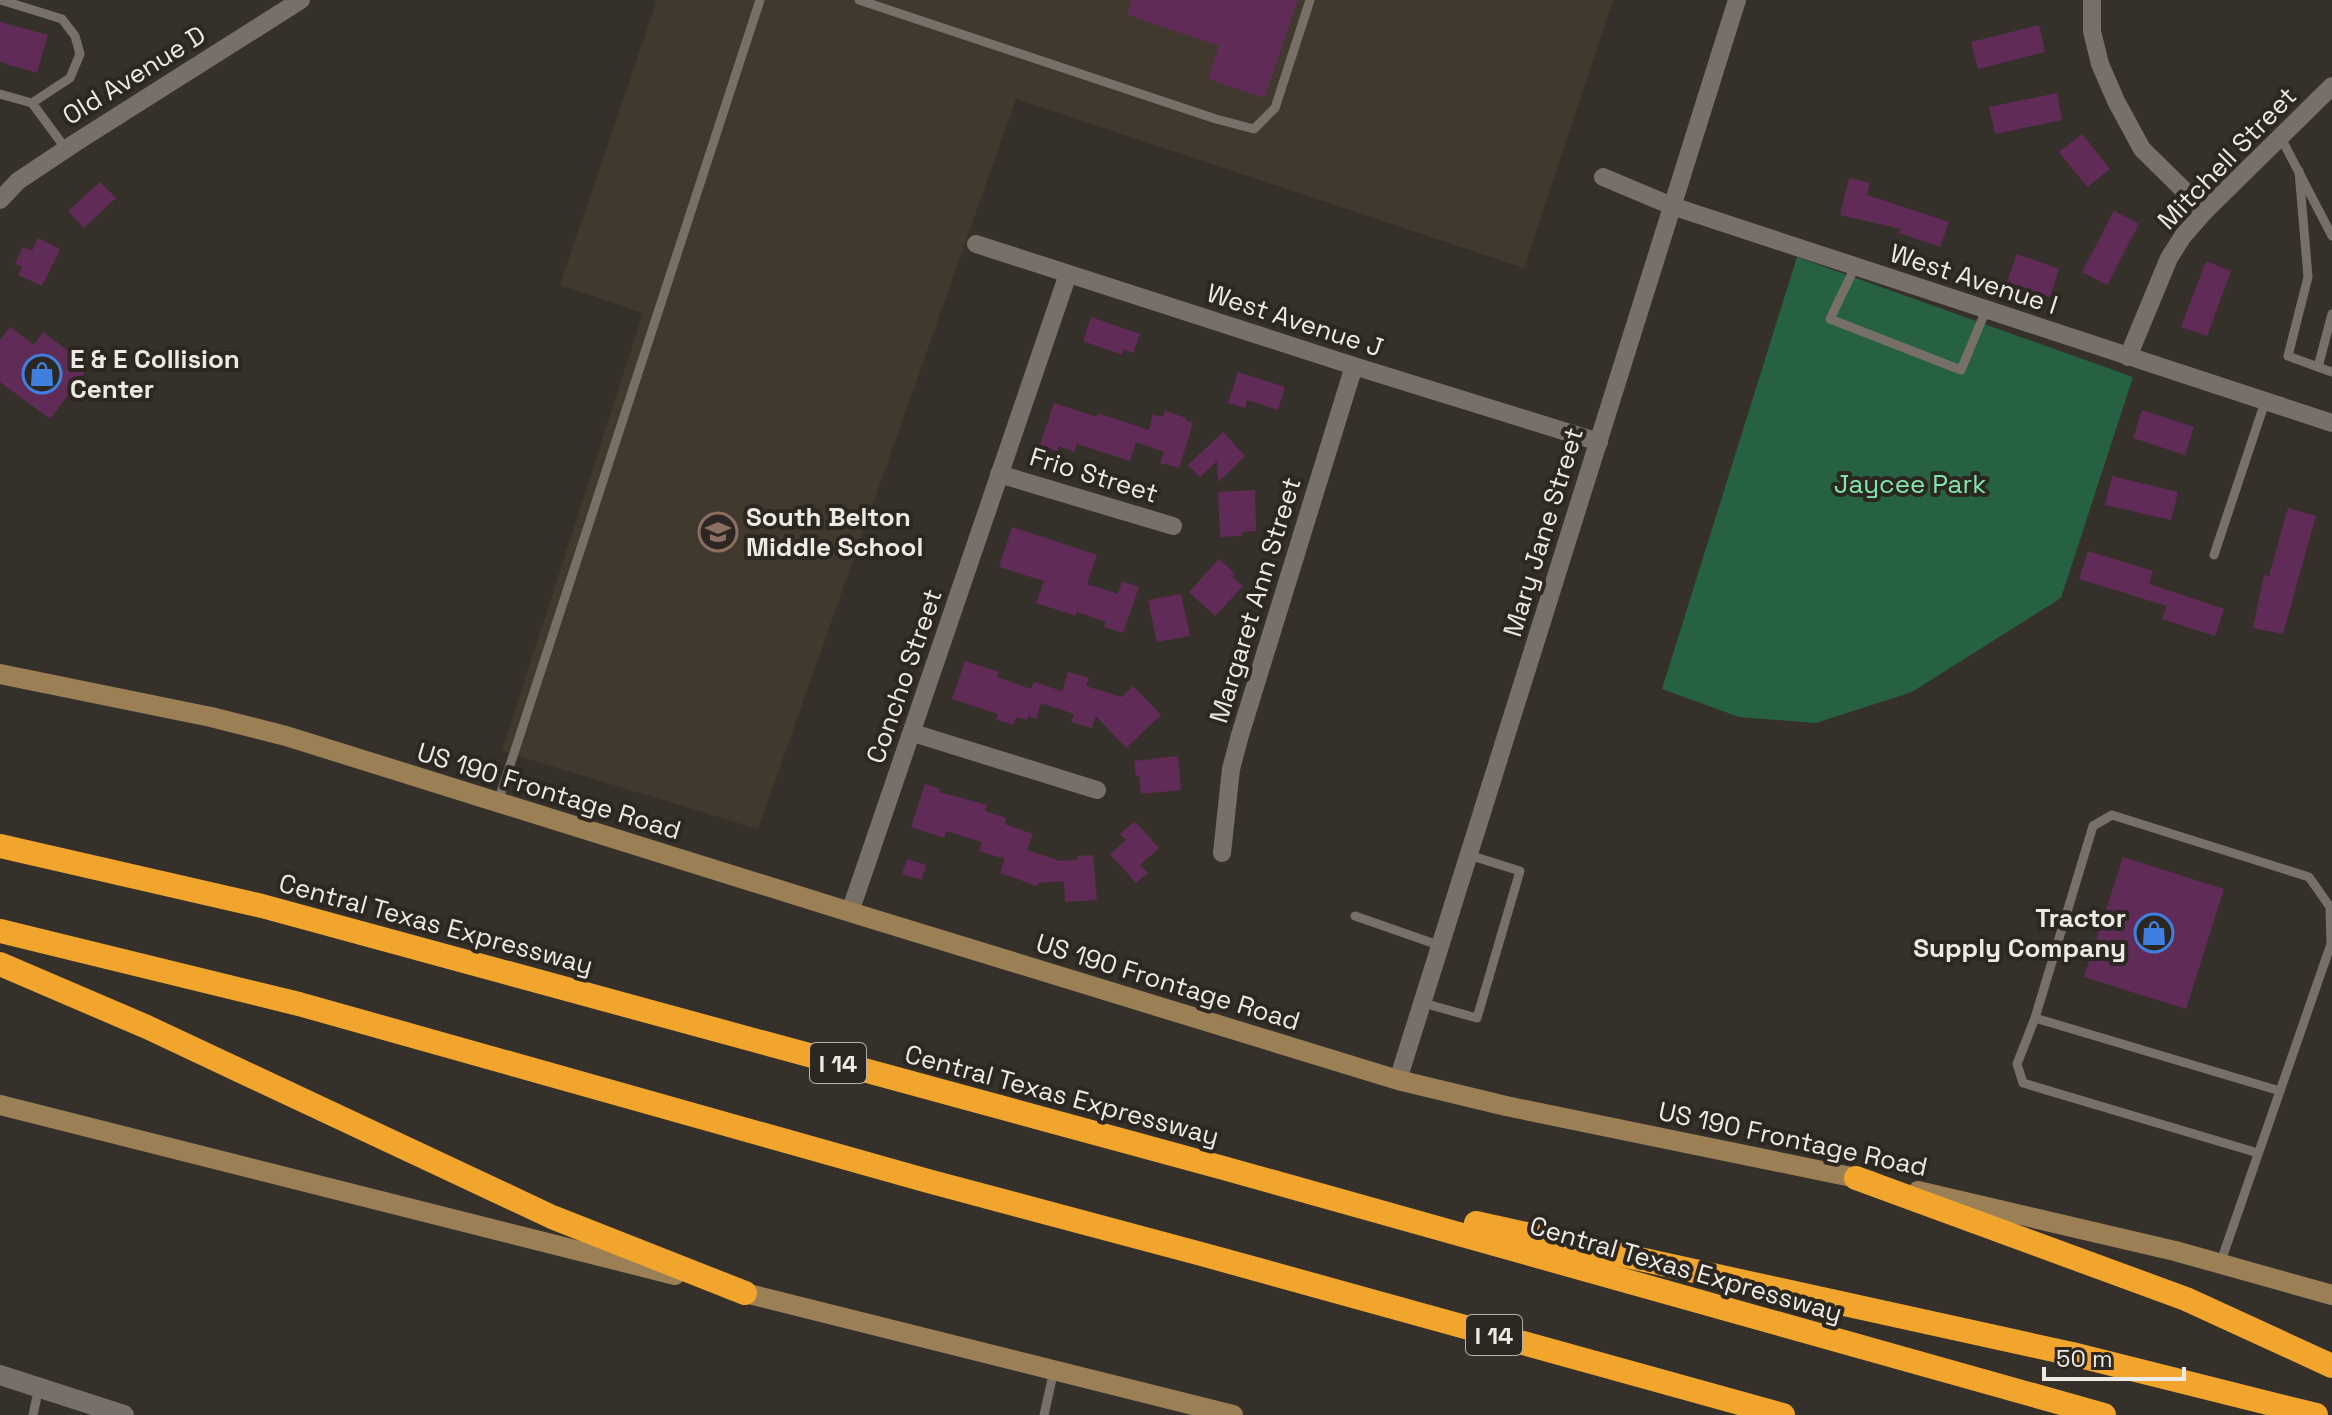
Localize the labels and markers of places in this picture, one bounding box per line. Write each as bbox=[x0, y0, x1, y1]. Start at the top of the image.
place label: E & E Collision Center bbox=[70, 342, 240, 406]
shop icon: E & E Collision Center bbox=[21, 353, 63, 395]
place label: South Belton Middle School bbox=[746, 500, 923, 564]
school or university icon: South Belton Middle School bbox=[697, 511, 739, 553]
place label: Tractor Supply Company bbox=[1913, 901, 2126, 965]
shop icon: Tractor Supply Company bbox=[2133, 912, 2175, 954]

